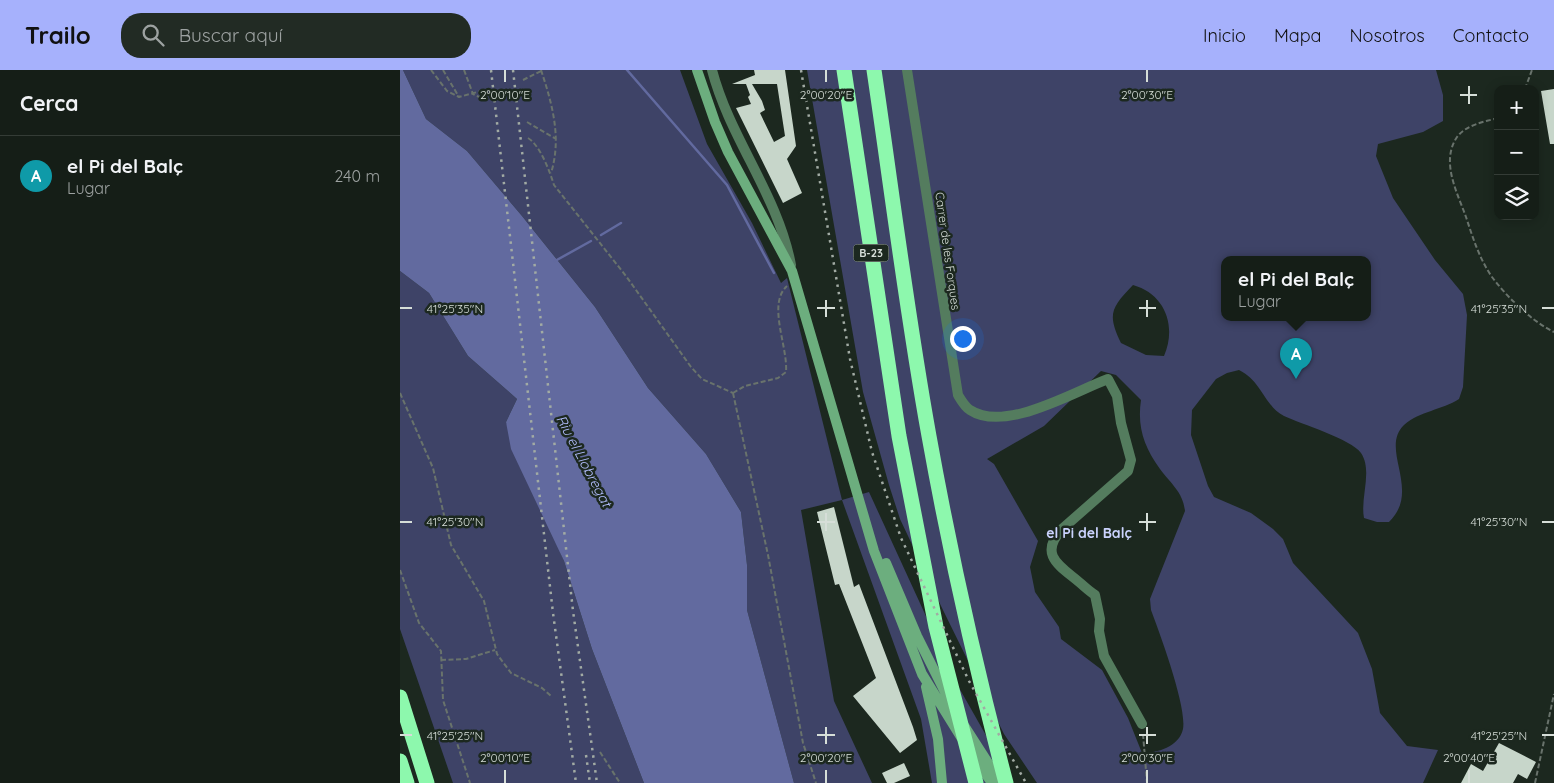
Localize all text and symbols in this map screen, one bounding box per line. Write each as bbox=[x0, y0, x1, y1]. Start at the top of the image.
search box bbox=[121, 13, 471, 58]
text: Trailo bbox=[25, 20, 91, 50]
icon: search bbox=[139, 21, 167, 49]
text: Buscar aquí bbox=[179, 23, 283, 47]
text: Inicio bbox=[1203, 24, 1246, 47]
text: Mapa bbox=[1274, 24, 1322, 47]
text: Nosotros bbox=[1350, 24, 1425, 47]
text: Contacto bbox=[1453, 24, 1529, 47]
map controls bbox=[1494, 85, 1539, 220]
button: + bbox=[1494, 85, 1539, 130]
text: 2°00'10"E bbox=[480, 87, 530, 102]
text: 2°00'20"E bbox=[800, 87, 852, 102]
text: 2°00'30"E bbox=[1121, 87, 1173, 102]
text: Cerca bbox=[20, 90, 78, 116]
button: − bbox=[1494, 130, 1539, 175]
text: el Pi del Balç bbox=[67, 154, 183, 178]
text: A bbox=[31, 166, 41, 186]
text: 240 m bbox=[334, 166, 380, 186]
button: layers bbox=[1494, 175, 1539, 220]
text: Lugar bbox=[67, 178, 110, 198]
street label: Carrer de les Forques bbox=[932, 191, 964, 311]
road number: B-23 bbox=[854, 244, 888, 262]
popup bbox=[1221, 256, 1371, 321]
text: el Pi del Balç bbox=[1238, 267, 1354, 291]
text: Lugar bbox=[1238, 291, 1281, 311]
text: 41°25'35"N bbox=[427, 301, 483, 316]
text: 41°25'35"N bbox=[1471, 301, 1527, 316]
your location bbox=[950, 326, 976, 352]
pin: A bbox=[1280, 338, 1312, 379]
water label: Riu el Llobregat bbox=[552, 412, 617, 512]
text: 41°25'30"N bbox=[427, 514, 483, 529]
text: 41°25'30"N bbox=[1471, 514, 1527, 529]
district label: el Pi del Balç bbox=[1046, 524, 1132, 542]
text: 41°25'25"N bbox=[427, 728, 483, 743]
text: 41°25'25"N bbox=[1471, 728, 1527, 743]
text: 2°00'10"E bbox=[480, 750, 530, 765]
text: 2°00'20"E bbox=[800, 750, 852, 765]
text: 2°00'30"E bbox=[1121, 750, 1173, 765]
text: 2°00'40"E bbox=[1443, 750, 1495, 765]

